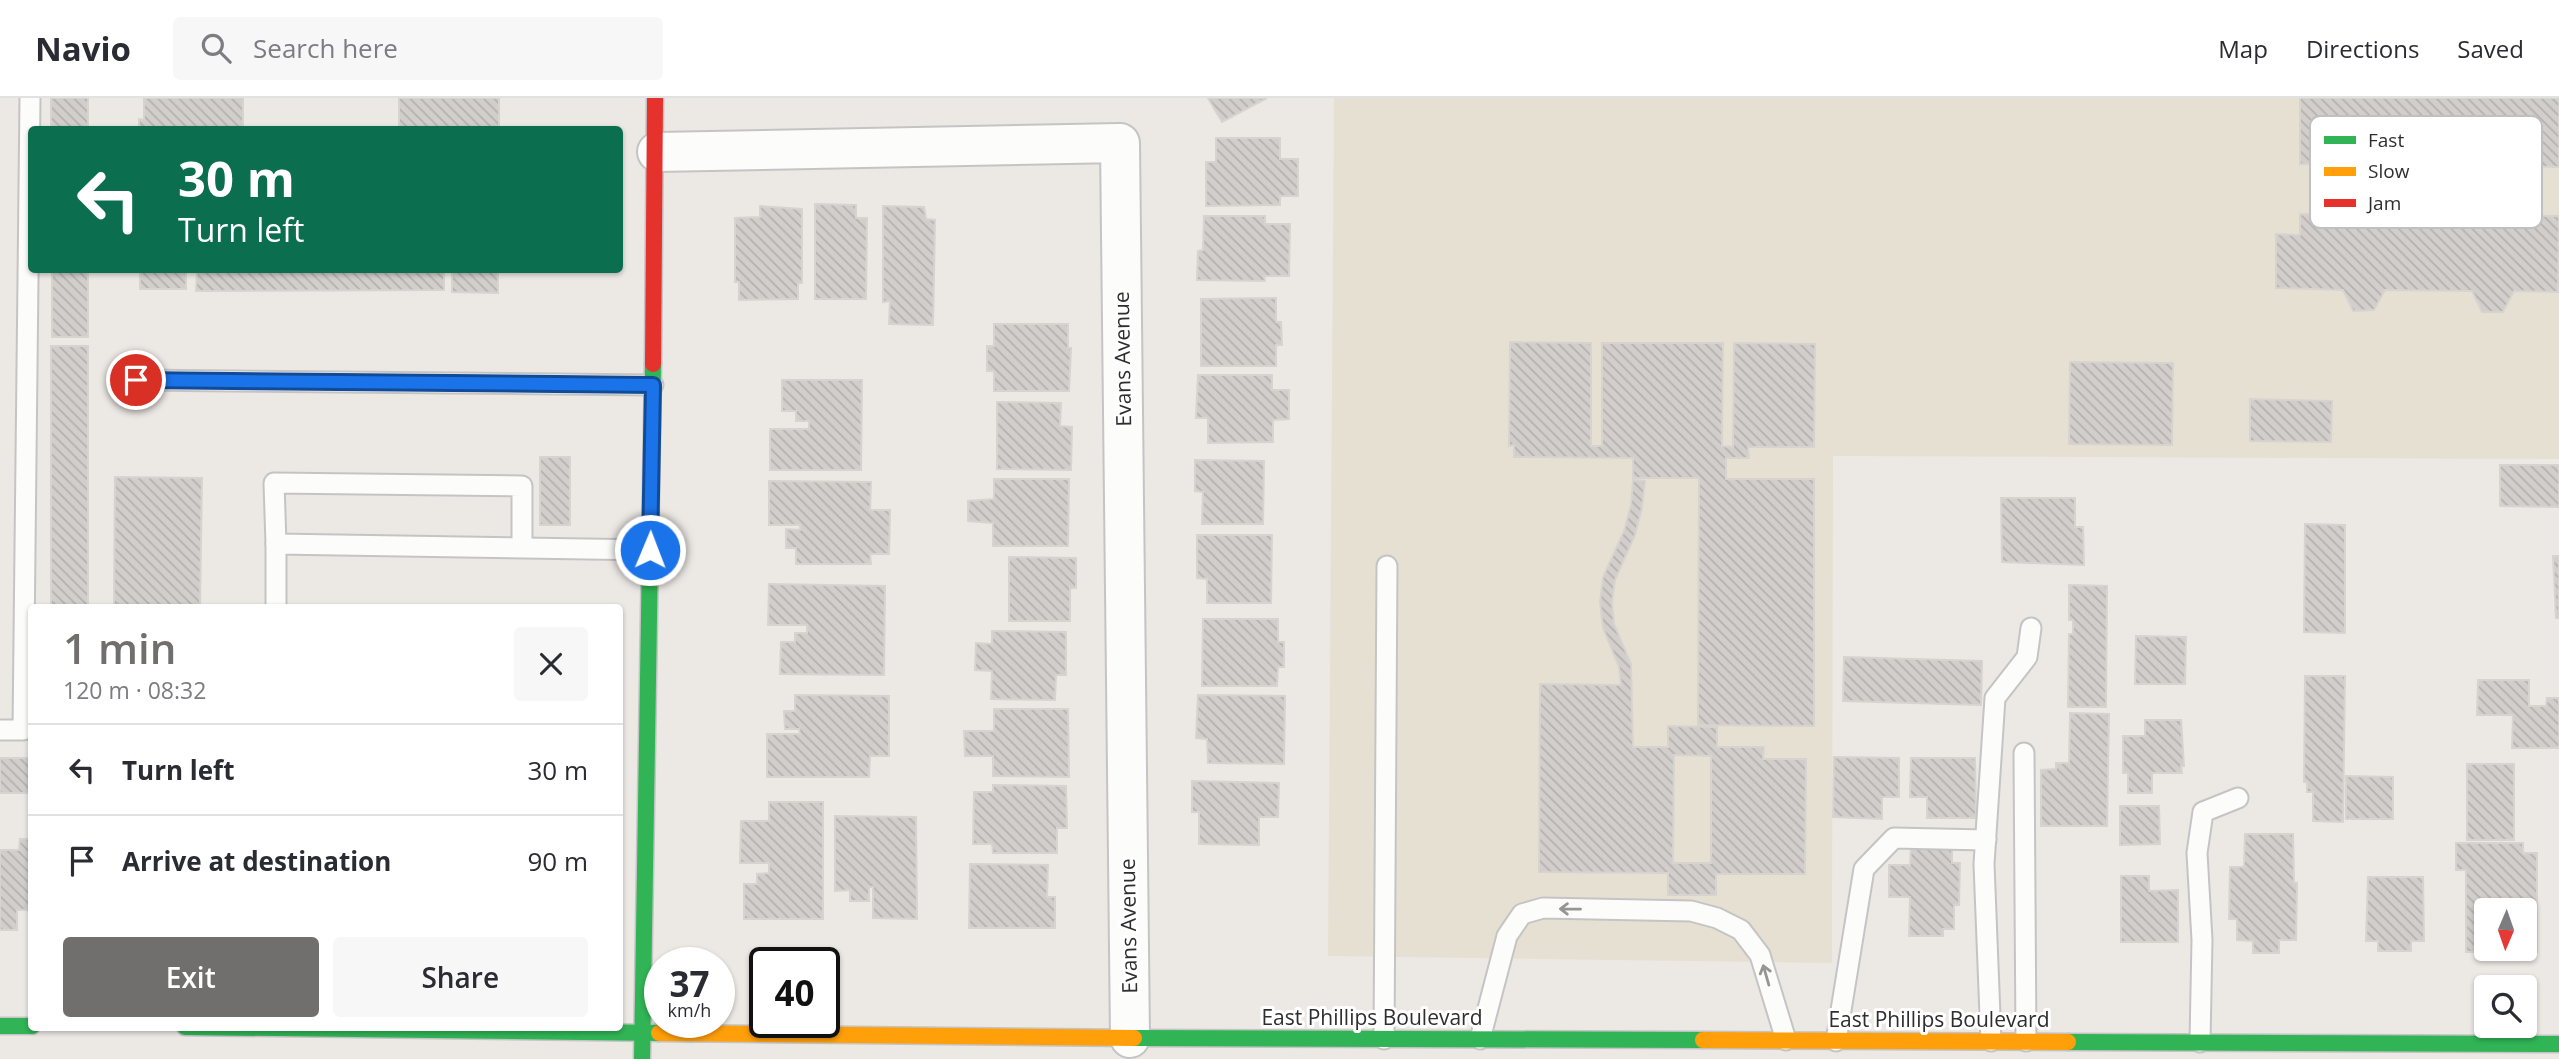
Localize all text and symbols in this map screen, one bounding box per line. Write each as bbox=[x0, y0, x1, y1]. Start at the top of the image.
search box bbox=[173, 17, 663, 80]
text: Navio bbox=[35, 26, 131, 71]
icon: search bbox=[197, 29, 235, 67]
text: Search here bbox=[253, 30, 398, 66]
text: Map bbox=[2218, 32, 2268, 65]
text: Directions bbox=[2306, 32, 2419, 65]
text: Saved bbox=[2457, 32, 2524, 65]
legend bbox=[2310, 116, 2542, 228]
text: Fast bbox=[2368, 127, 2404, 153]
text: 30 m bbox=[178, 145, 295, 211]
icon: left bbox=[63, 154, 154, 245]
text: Slow bbox=[2368, 158, 2410, 184]
text: Jam bbox=[2366, 190, 2401, 216]
text: Turn left bbox=[178, 208, 304, 251]
street label: Evans Avenue bbox=[1107, 291, 1137, 427]
pin bbox=[106, 350, 166, 410]
icon: arrive bbox=[117, 361, 155, 399]
position arrow bbox=[613, 513, 687, 587]
text: 1 min bbox=[63, 619, 176, 676]
button: close bbox=[514, 627, 588, 701]
text: 120 m · 08:32 bbox=[63, 674, 206, 706]
icon: left bbox=[63, 751, 101, 789]
text: Turn left bbox=[122, 752, 234, 788]
text: 30 m bbox=[527, 752, 588, 788]
icon: arrive bbox=[63, 842, 101, 880]
text: Arrive at destination bbox=[122, 843, 391, 879]
text: 90 m bbox=[527, 843, 588, 879]
street label: Evans Avenue bbox=[1113, 858, 1143, 994]
north arrow bbox=[2474, 898, 2538, 961]
map controls bbox=[2474, 898, 2537, 1038]
one-way arrow bbox=[1559, 902, 1582, 916]
button: Exit bbox=[63, 937, 319, 1017]
button: Share bbox=[333, 937, 588, 1017]
speed limit sign: 40 bbox=[749, 947, 840, 1038]
text: 37 bbox=[669, 960, 710, 1007]
one-way arrow bbox=[1759, 964, 1772, 986]
button: search bbox=[2474, 975, 2537, 1038]
text: km/h bbox=[668, 998, 711, 1022]
street label: East Phillips Boulevard bbox=[1261, 1003, 1483, 1031]
street label: East Phillips Boulevard bbox=[1828, 1005, 2050, 1033]

